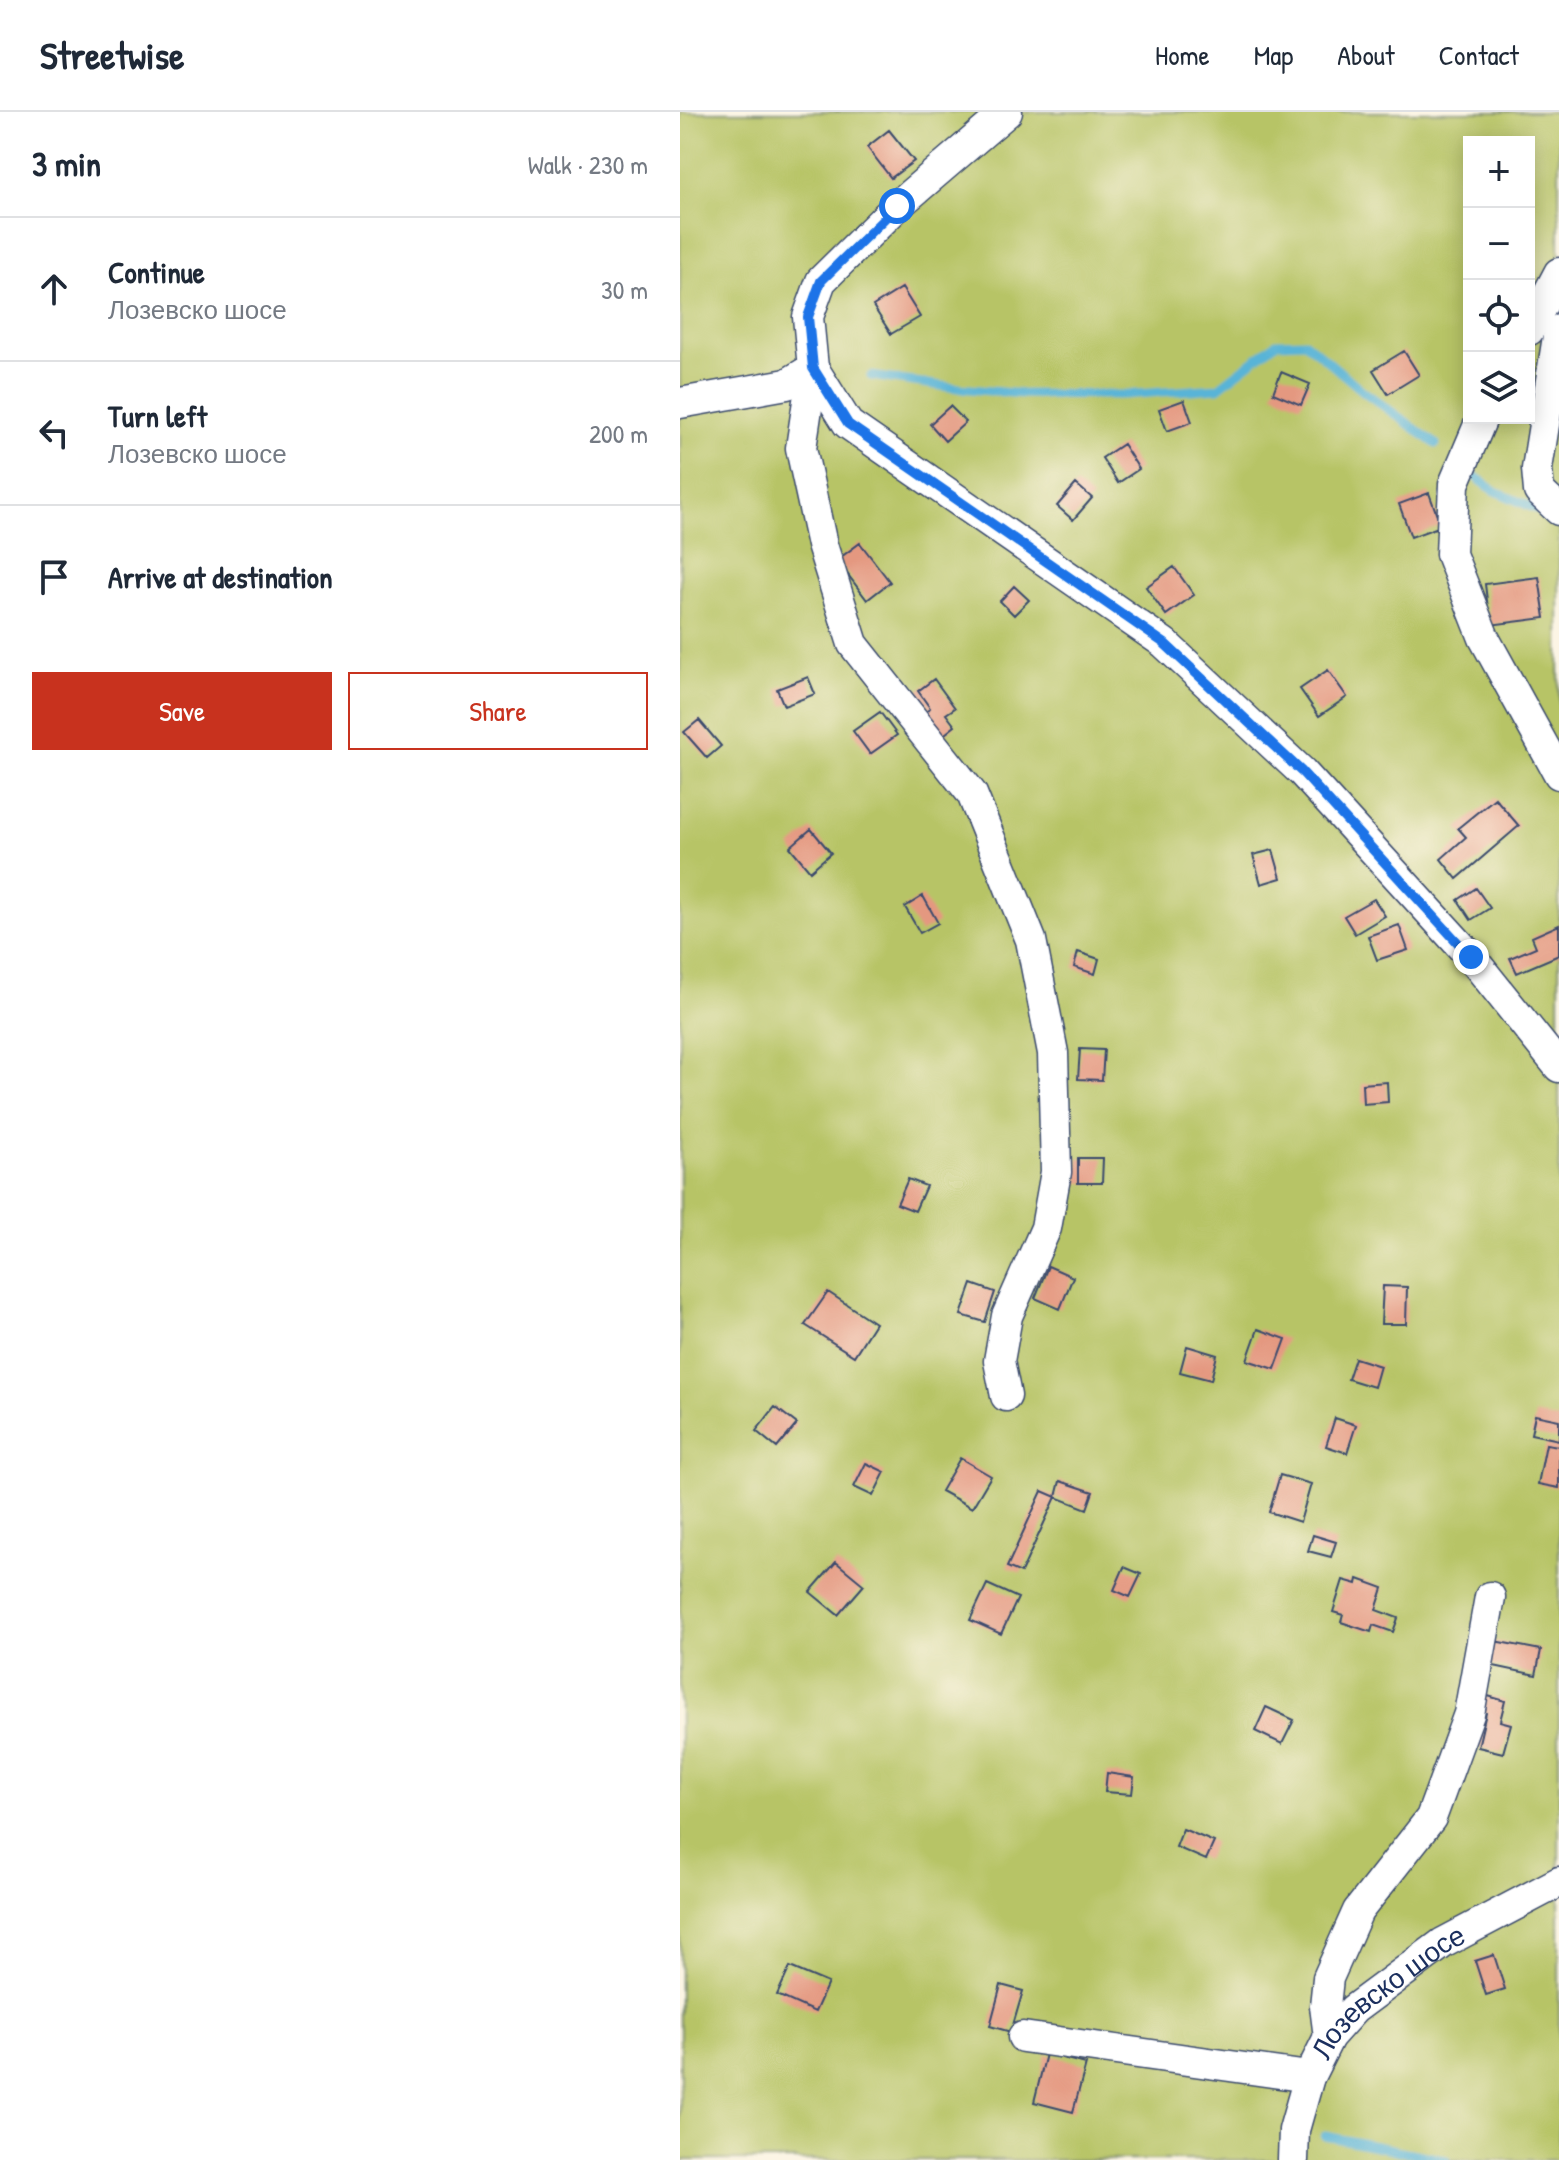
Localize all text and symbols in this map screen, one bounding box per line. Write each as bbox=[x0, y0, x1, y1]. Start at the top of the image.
text: Streetwise bbox=[40, 29, 184, 81]
text: Home bbox=[1155, 36, 1210, 74]
text: Map bbox=[1254, 36, 1293, 74]
text: About bbox=[1337, 36, 1395, 74]
text: Contact bbox=[1439, 36, 1519, 74]
map controls bbox=[1463, 136, 1535, 424]
button: + bbox=[1463, 136, 1535, 208]
text: 3 min bbox=[32, 141, 101, 187]
text: Walk · 230 m bbox=[528, 147, 648, 182]
route start bbox=[879, 188, 915, 224]
button: − bbox=[1463, 208, 1535, 280]
text: Continue bbox=[108, 252, 205, 292]
icon: ahead bbox=[32, 267, 76, 311]
text: 30 m bbox=[601, 272, 648, 307]
button: locate bbox=[1463, 280, 1535, 352]
text: Лозевско шосе bbox=[108, 292, 287, 327]
button: layers bbox=[1463, 352, 1535, 424]
text: Turn left bbox=[108, 396, 207, 436]
icon: left bbox=[32, 411, 76, 455]
text: 200 m bbox=[589, 416, 648, 451]
text: Лозевско шосе bbox=[108, 436, 287, 471]
icon: arrive bbox=[32, 555, 76, 599]
text: Arrive at destination bbox=[108, 557, 333, 597]
button: Save bbox=[32, 672, 332, 750]
button: Share bbox=[348, 672, 648, 750]
route end bbox=[1453, 939, 1489, 975]
street label: Лозевско шосе bbox=[1302, 1916, 1471, 2065]

